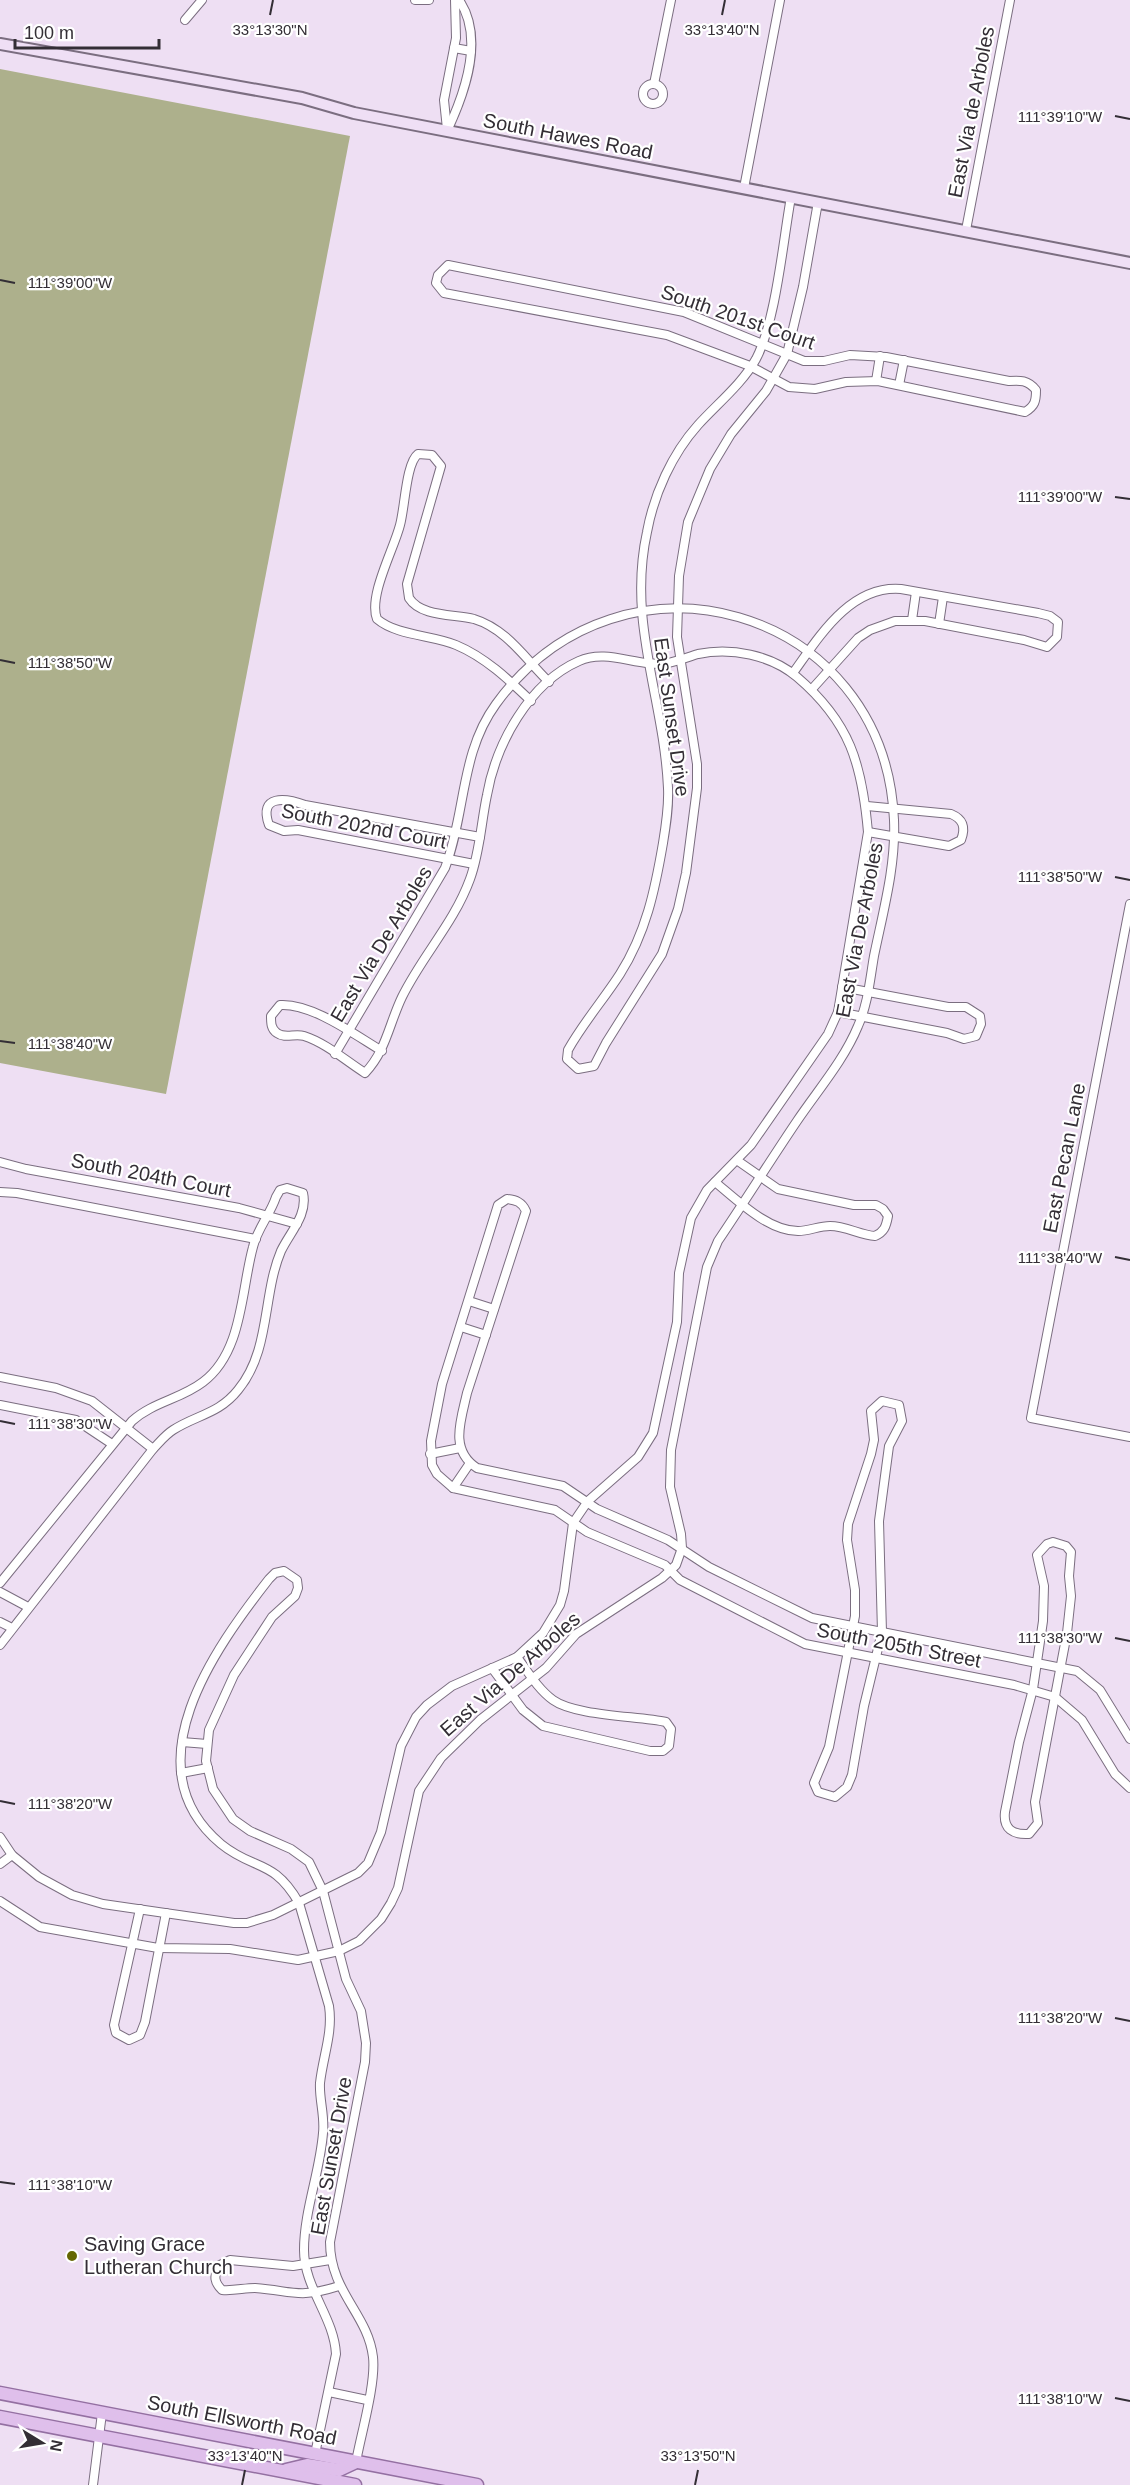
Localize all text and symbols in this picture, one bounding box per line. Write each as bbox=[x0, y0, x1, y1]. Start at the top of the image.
scale bar bbox=[15, 12, 159, 50]
text: 33°13'30"N bbox=[232, 21, 308, 38]
text: 33°13'40"N bbox=[684, 21, 760, 38]
text: 100 m bbox=[24, 23, 74, 43]
street label: East Via de Arboles bbox=[944, 24, 998, 200]
text: 111°39'10"W bbox=[1018, 108, 1103, 125]
street label: South Hawes Road bbox=[481, 109, 655, 163]
text: 111°39'00"W bbox=[28, 274, 113, 291]
street label: South 201st Court bbox=[658, 280, 818, 354]
text: 111°39'00"W bbox=[1018, 488, 1103, 505]
street label: East Sunset Drive bbox=[650, 636, 694, 798]
text: 111°38'50"W bbox=[28, 654, 113, 671]
street label: South 202nd Court bbox=[279, 799, 449, 853]
street label: East Via De Arboles bbox=[831, 841, 887, 1019]
street label: East Via De Arboles bbox=[326, 862, 436, 1026]
text: 111°38'50"W bbox=[1018, 868, 1103, 885]
text: 111°38'40"W bbox=[28, 1035, 113, 1052]
street label: East Pecan Lane bbox=[1039, 1081, 1089, 1235]
street label: South 204th Court bbox=[69, 1149, 233, 1201]
text: 111°38'40"W bbox=[1018, 1249, 1103, 1266]
text: 111°38'30"W bbox=[28, 1415, 113, 1432]
street label: East Via De Arboles bbox=[436, 1607, 584, 1741]
street label: South 205th Street bbox=[815, 1618, 983, 1672]
text: 111°38'30"W bbox=[1018, 1629, 1103, 1646]
text: 111°38'20"W bbox=[28, 1795, 113, 1812]
text: 111°38'20"W bbox=[1018, 2009, 1103, 2026]
street label: East Sunset Drive bbox=[306, 2075, 356, 2237]
text: 111°38'10"W bbox=[28, 2176, 113, 2193]
place label: Saving Grace Lutheran Church bbox=[84, 2233, 233, 2278]
marker: Saving Grace Lutheran Church bbox=[65, 2249, 79, 2263]
text: 111°38'10"W bbox=[1018, 2390, 1103, 2407]
street label: South Ellsworth Road bbox=[146, 2391, 338, 2449]
north arrow bbox=[12, 2413, 72, 2473]
text: N bbox=[47, 2438, 66, 2453]
text: 33°13'40"N bbox=[207, 2447, 283, 2464]
text: 33°13'50"N bbox=[660, 2447, 736, 2464]

